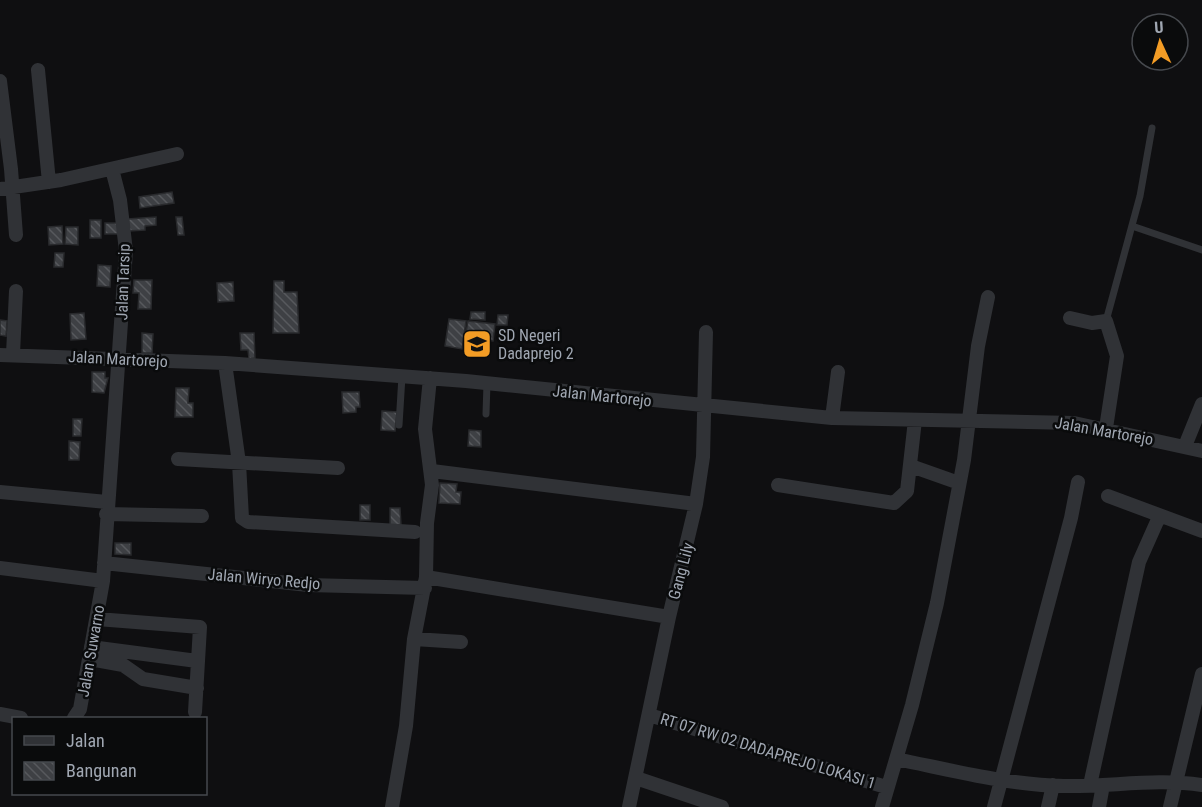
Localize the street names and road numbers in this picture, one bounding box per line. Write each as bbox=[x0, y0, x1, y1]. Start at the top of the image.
street label: Jalan Tarsip bbox=[112, 243, 134, 321]
street label: Jalan Martorejo bbox=[68, 347, 168, 371]
street label: Jalan Martorejo bbox=[551, 381, 653, 411]
street label: Jalan Martorejo bbox=[1053, 413, 1155, 449]
street label: Gang Lily bbox=[664, 540, 698, 601]
street label: Jalan Wiryo Redjo bbox=[207, 565, 321, 593]
street label: Jalan Suwarno bbox=[74, 604, 108, 698]
street label: RT 07 RW 02 DADAPREJO LOKASI 1 bbox=[658, 709, 878, 793]

